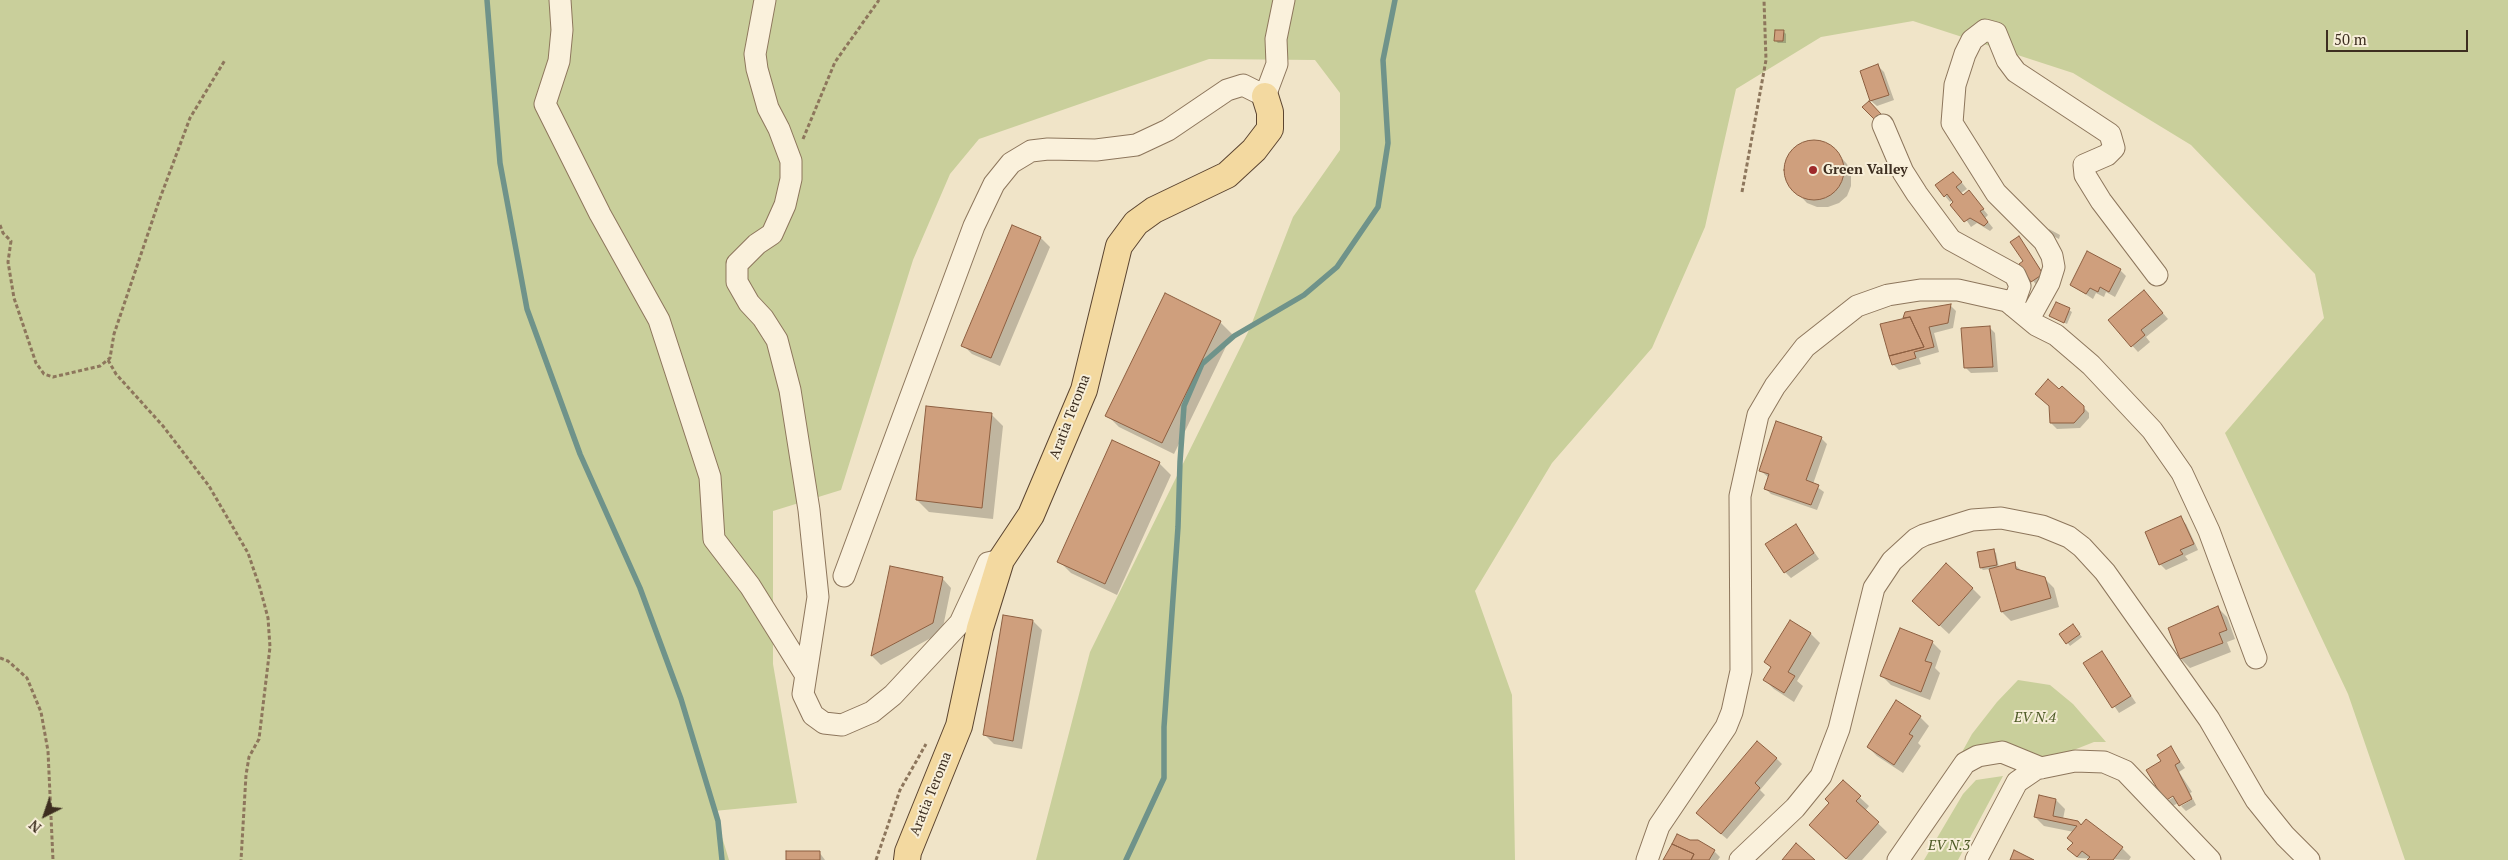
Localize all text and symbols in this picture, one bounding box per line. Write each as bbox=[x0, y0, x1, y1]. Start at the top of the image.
scale bar bbox=[2328, 20, 2470, 52]
text: 50 m bbox=[2334, 29, 2367, 49]
place label: Green Valley bbox=[1823, 162, 1908, 178]
marker: Green Valley bbox=[1807, 164, 1819, 176]
street label: Aratia Teroma bbox=[1046, 372, 1094, 462]
park label: EV N.4 bbox=[2014, 710, 2056, 726]
street label: Aratia Teroma bbox=[907, 750, 955, 838]
north arrow bbox=[20, 790, 70, 840]
text: N bbox=[25, 816, 45, 837]
park label: EV N.3 bbox=[1928, 838, 1970, 854]

